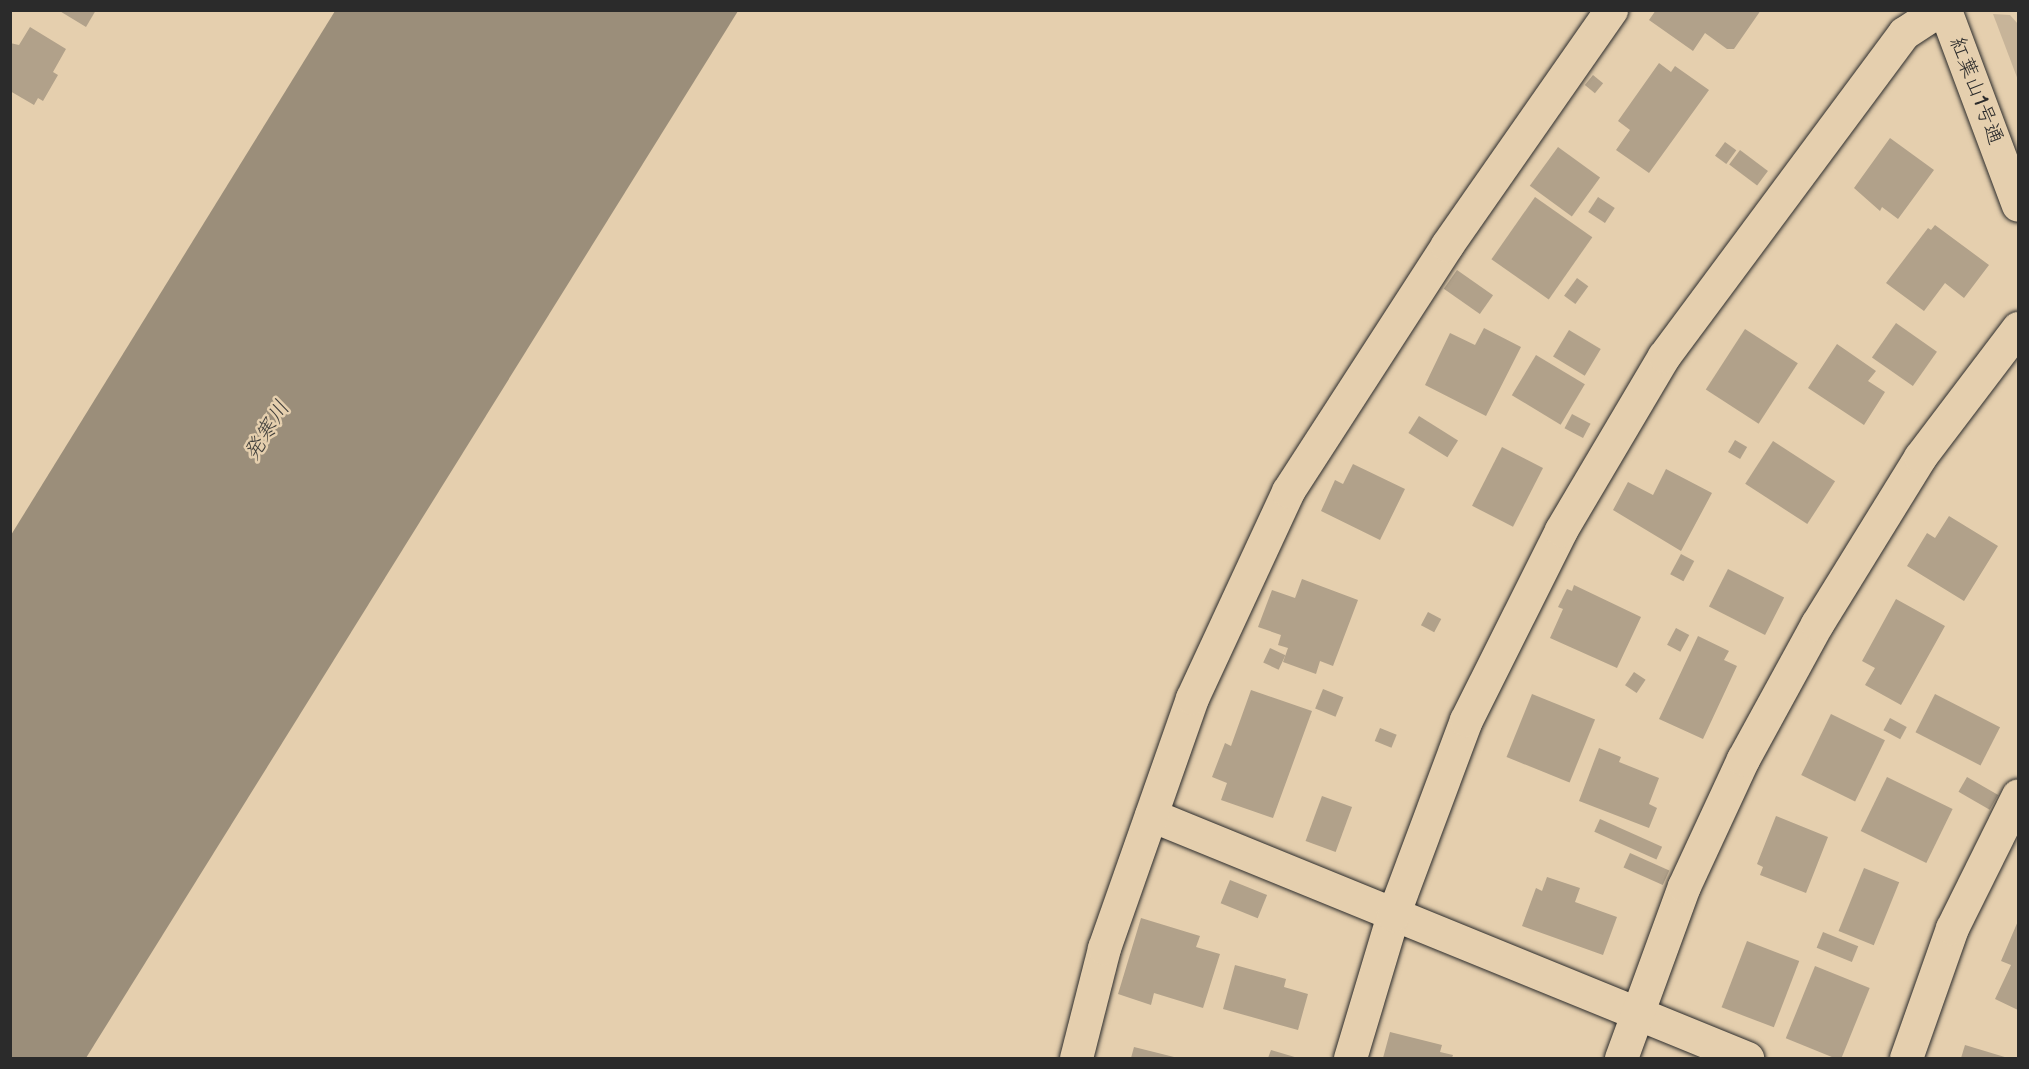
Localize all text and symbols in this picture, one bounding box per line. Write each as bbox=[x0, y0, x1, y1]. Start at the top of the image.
street label: 紅葉山1号通 bbox=[1944, 34, 2008, 148]
water label: 発寒川 bbox=[238, 396, 296, 466]

